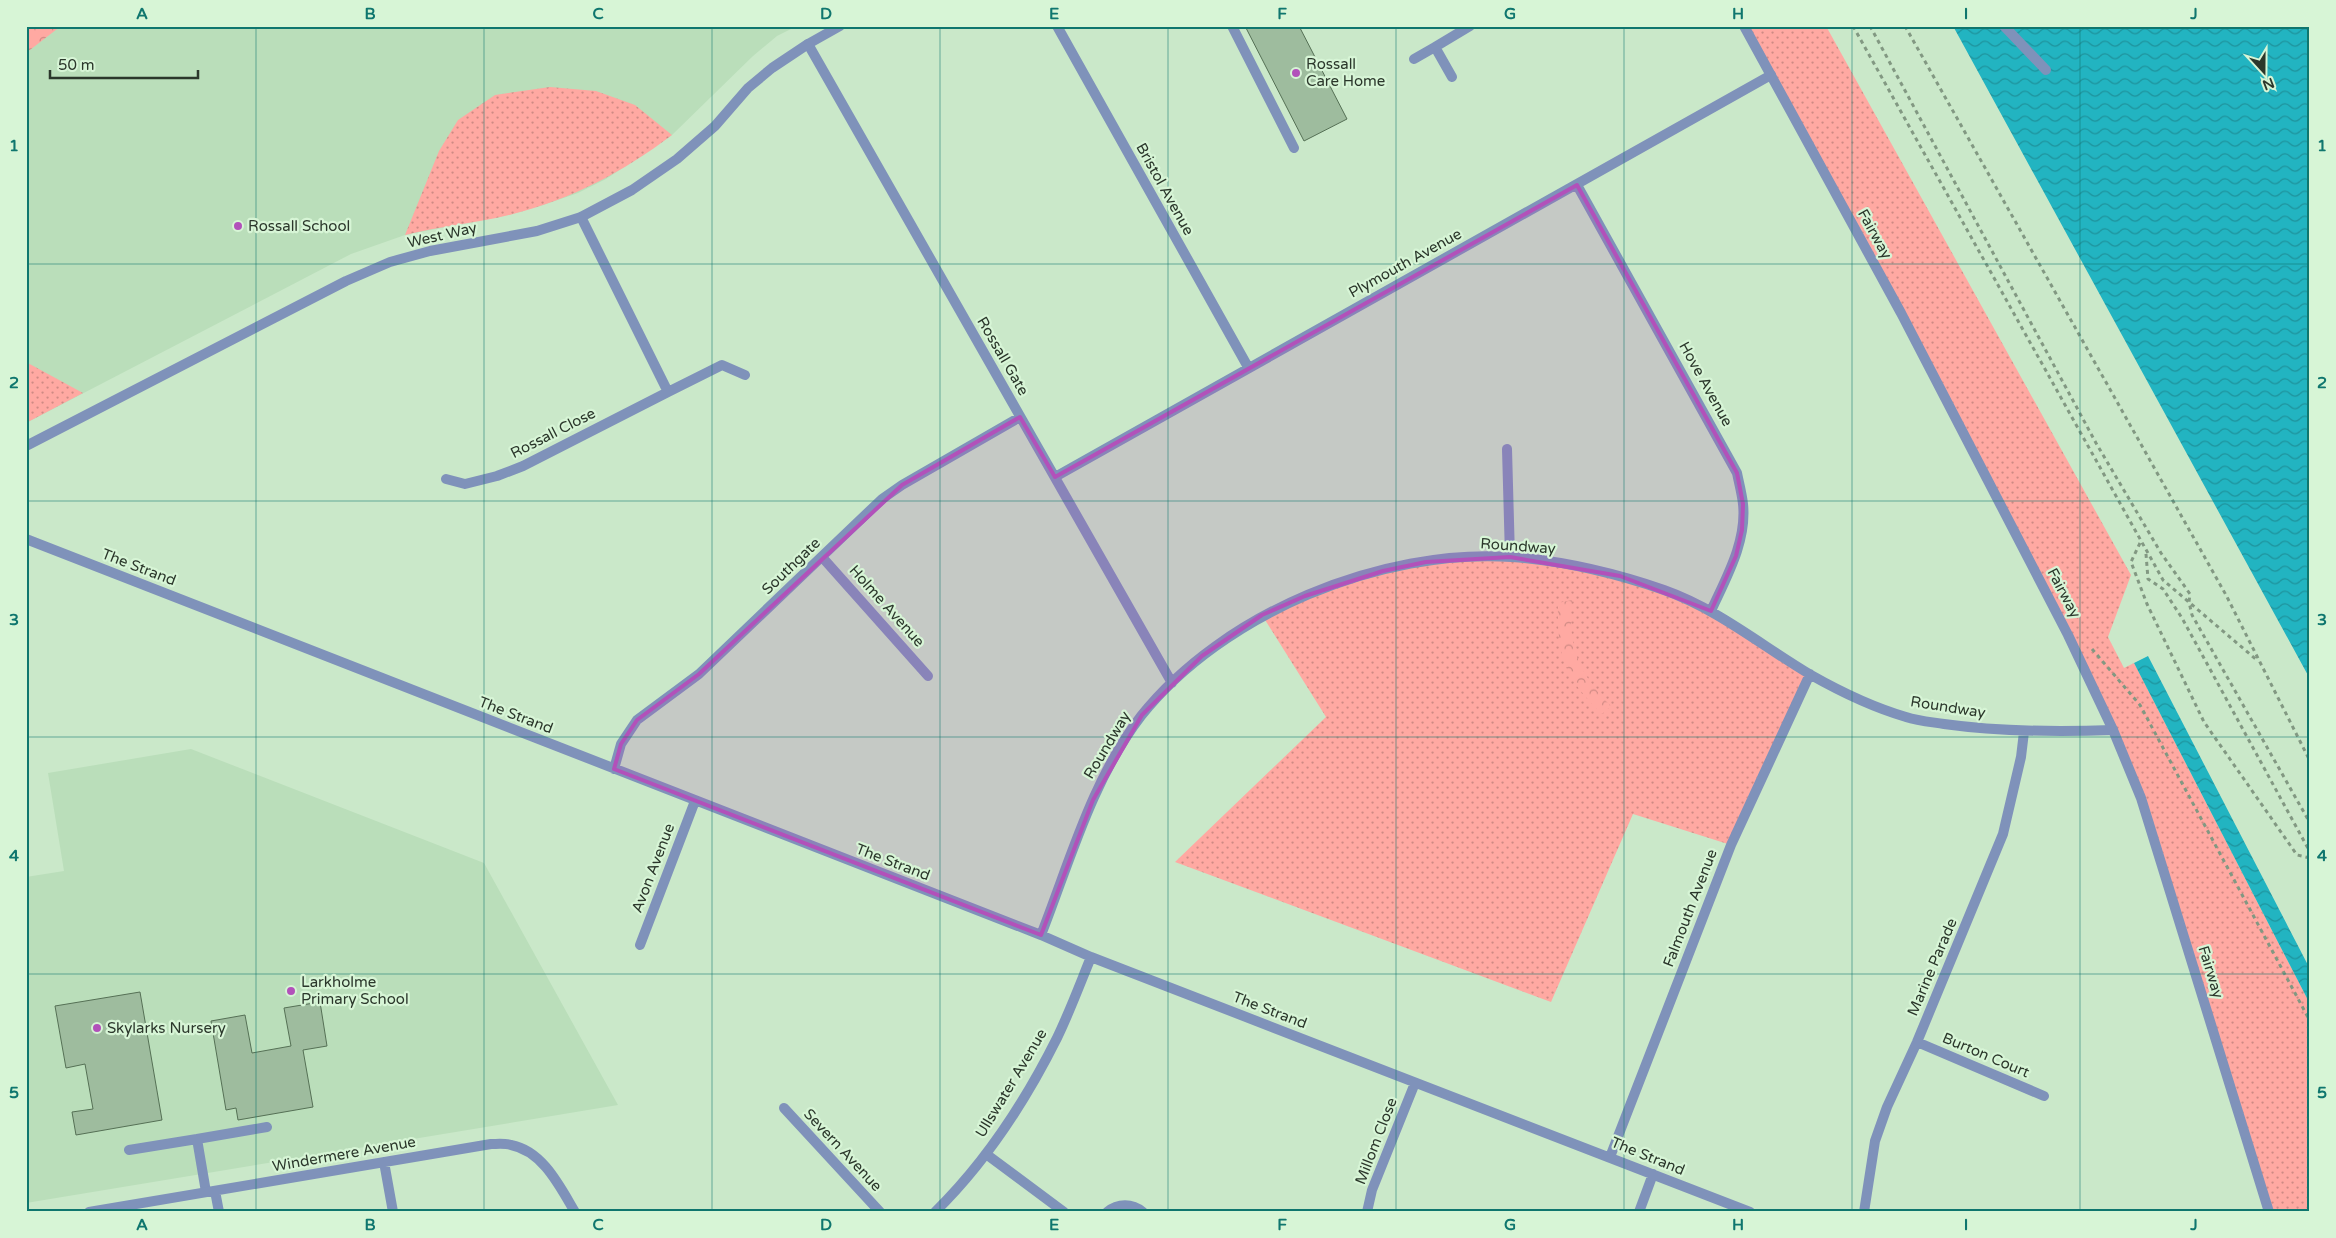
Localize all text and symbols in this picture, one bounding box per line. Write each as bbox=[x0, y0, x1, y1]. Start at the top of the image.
text: A bbox=[136, 4, 148, 24]
text: B bbox=[364, 4, 376, 24]
text: C bbox=[592, 4, 604, 24]
text: D bbox=[820, 4, 832, 24]
text: E bbox=[1049, 4, 1059, 24]
text: F bbox=[1277, 4, 1287, 24]
text: G bbox=[1504, 4, 1516, 24]
text: H bbox=[1732, 4, 1744, 24]
text: I bbox=[1964, 4, 1968, 24]
text: J bbox=[2189, 4, 2198, 24]
scale bar bbox=[50, 48, 198, 80]
north arrow bbox=[2238, 48, 2288, 98]
place label: Rossall Care Home bbox=[1306, 55, 1385, 90]
text: 50 m bbox=[58, 56, 95, 74]
marker: Rossall Care Home bbox=[1290, 67, 1302, 79]
text: N bbox=[2260, 74, 2277, 94]
text: 1 bbox=[9, 136, 19, 156]
text: 1 bbox=[2317, 136, 2327, 156]
street label: Bristol Avenue bbox=[1132, 140, 1198, 238]
street label: Fairway bbox=[1854, 206, 1896, 262]
place label: Rossall School bbox=[248, 217, 350, 235]
street label: West Way bbox=[406, 218, 478, 252]
marker: Rossall School bbox=[232, 220, 244, 232]
street label: Plymouth Avenue bbox=[1345, 225, 1465, 301]
street label: Rossall Gate bbox=[973, 314, 1033, 398]
street label: Hove Avenue bbox=[1675, 339, 1737, 429]
text: 2 bbox=[9, 373, 19, 393]
text: 2 bbox=[2317, 373, 2327, 393]
street label: Rossall Close bbox=[507, 404, 599, 462]
street label: Southgate bbox=[758, 534, 824, 598]
street label: Roundway bbox=[1480, 534, 1556, 558]
street label: The Strand bbox=[99, 545, 179, 589]
street label: Holme Avenue bbox=[846, 561, 928, 651]
street label: Fairway bbox=[2043, 565, 2085, 621]
text: 3 bbox=[9, 610, 19, 630]
text: 3 bbox=[2317, 610, 2327, 630]
street label: Roundway bbox=[1909, 692, 1987, 722]
street label: The Strand bbox=[476, 693, 556, 737]
street label: Roundway bbox=[1080, 708, 1134, 782]
street label: Avon Avenue bbox=[628, 821, 678, 915]
street label: The Strand bbox=[853, 840, 933, 884]
text: 4 bbox=[9, 846, 19, 866]
text: 4 bbox=[2317, 846, 2327, 866]
street label: Falmouth Avenue bbox=[1659, 847, 1721, 969]
street label: Marine Parade bbox=[1903, 916, 1961, 1018]
street label: Fairway bbox=[2194, 944, 2228, 1000]
place label: Larkholme Primary School bbox=[301, 973, 409, 1008]
marker: Larkholme Primary School bbox=[285, 985, 297, 997]
street label: The Strand bbox=[1230, 988, 1310, 1032]
place label: Skylarks Nursery bbox=[107, 1019, 226, 1037]
marker: Skylarks Nursery bbox=[91, 1022, 103, 1034]
street label: Ullswater Avenue bbox=[972, 1026, 1050, 1140]
street label: Burton Court bbox=[1940, 1029, 2033, 1082]
text: 5 bbox=[9, 1083, 19, 1103]
text: 5 bbox=[2317, 1083, 2327, 1103]
street label: Millom Close bbox=[1351, 1095, 1401, 1187]
street label: Severn Avenue bbox=[800, 1105, 886, 1195]
street label: Windermere Avenue bbox=[271, 1133, 417, 1175]
street label: The Strand bbox=[1608, 1133, 1688, 1179]
text: A bbox=[136, 1215, 148, 1235]
text: B bbox=[364, 1215, 376, 1235]
text: C bbox=[592, 1215, 604, 1235]
text: D bbox=[820, 1215, 832, 1235]
text: E bbox=[1049, 1215, 1059, 1235]
text: F bbox=[1277, 1215, 1287, 1235]
text: G bbox=[1504, 1215, 1516, 1235]
text: H bbox=[1732, 1215, 1744, 1235]
text: I bbox=[1964, 1215, 1968, 1235]
text: J bbox=[2189, 1215, 2198, 1235]

